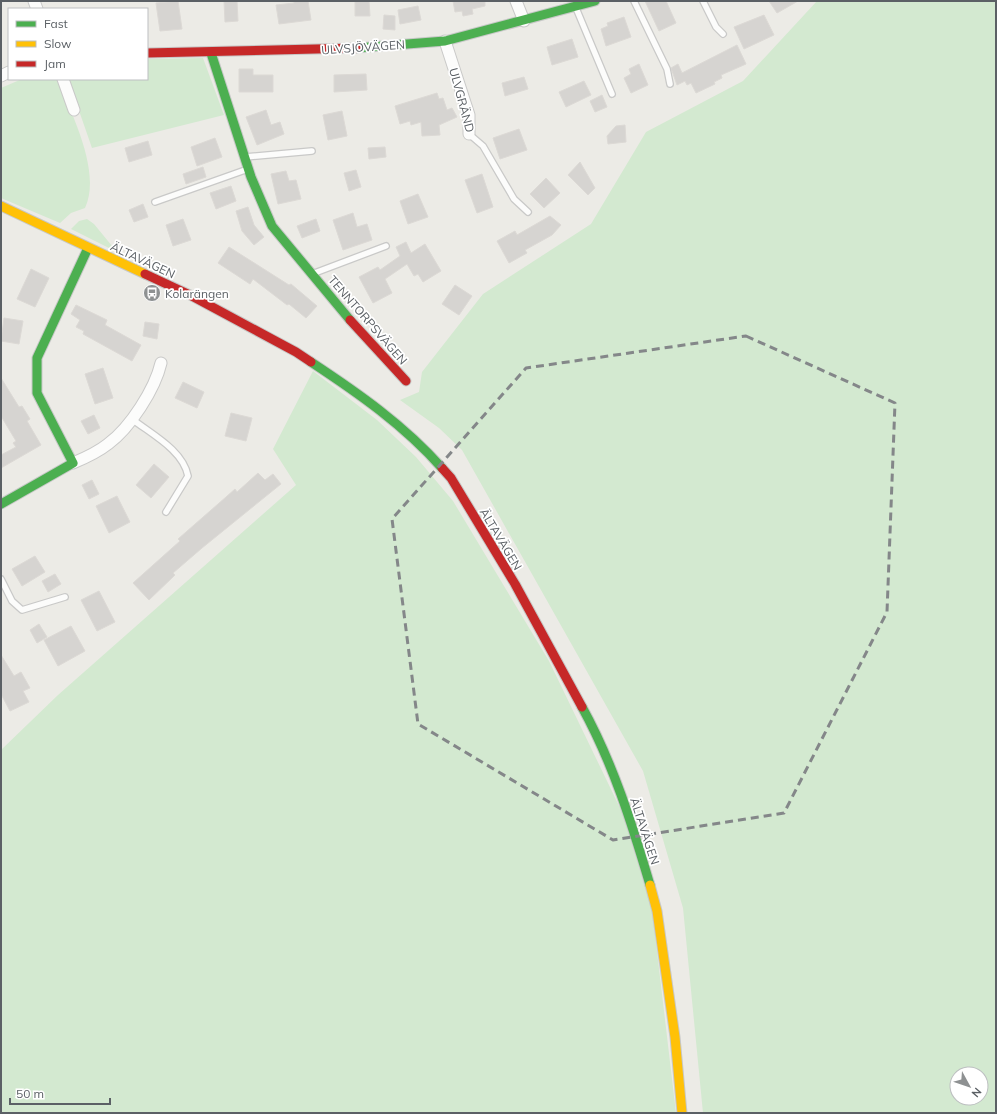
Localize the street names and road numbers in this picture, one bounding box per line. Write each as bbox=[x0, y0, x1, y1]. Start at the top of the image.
street label: ULVSJÖVÄGEN bbox=[321, 37, 405, 57]
street label: ULVGRÄND bbox=[446, 66, 478, 134]
street label: ÄLTAVÄGEN bbox=[108, 239, 178, 281]
street label: TENNTORPSVÄGEN bbox=[325, 272, 411, 368]
street label: ÄLTAVÄGEN bbox=[477, 505, 525, 573]
street label: ÄLTAVÄGEN bbox=[627, 796, 663, 866]

